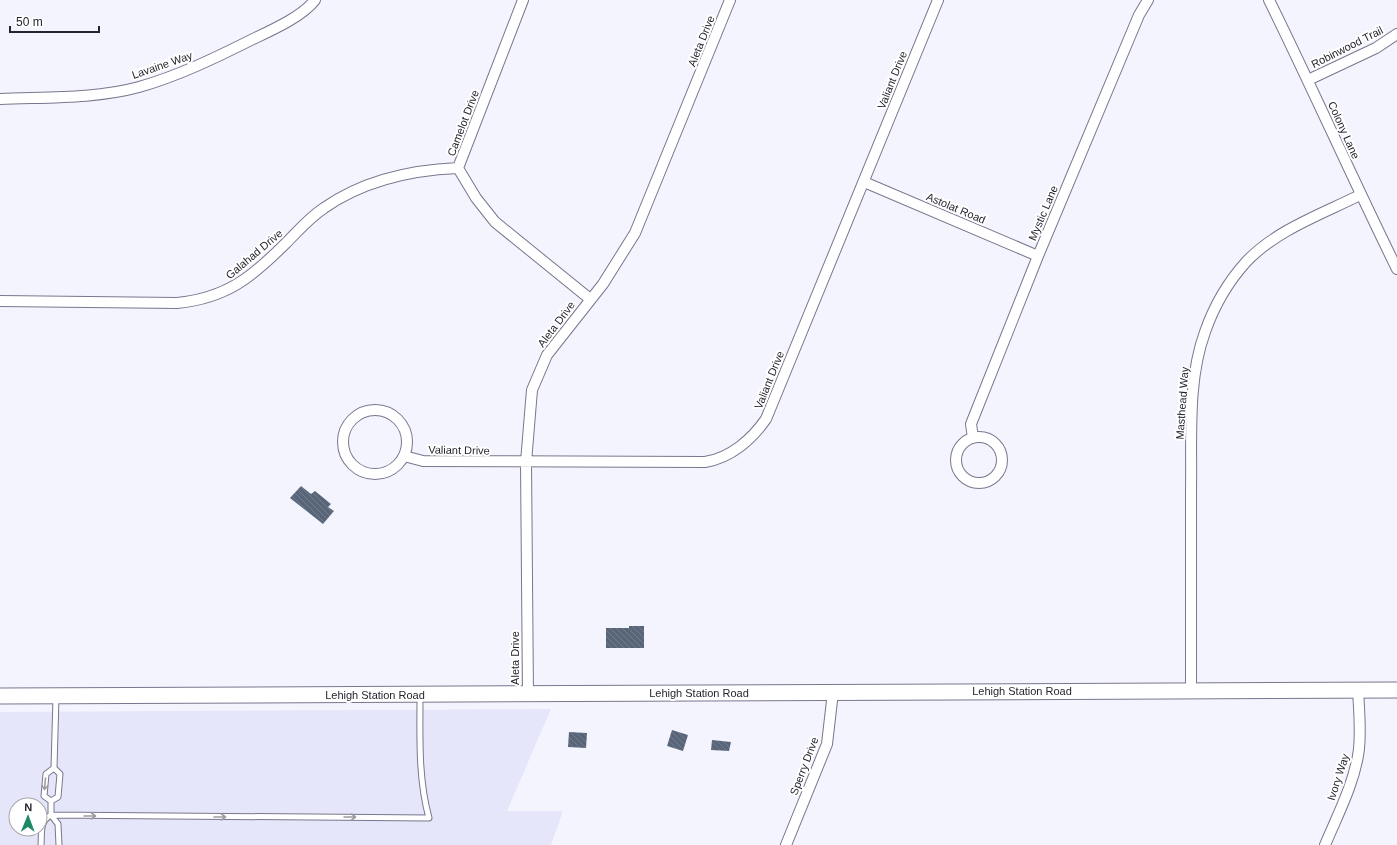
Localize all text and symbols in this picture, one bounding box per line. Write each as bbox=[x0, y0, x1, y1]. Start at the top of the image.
scale bar bbox=[10, 8, 99, 34]
street label: Aleta Drive bbox=[685, 14, 717, 68]
text: 50 m bbox=[16, 15, 43, 29]
street label: Robinwood Trail bbox=[1309, 24, 1385, 70]
street label: Lavaine Way bbox=[130, 49, 194, 81]
street label: Valiant Drive bbox=[875, 49, 909, 111]
street label: Camelot Drive bbox=[445, 88, 481, 158]
street label: Colony Lane bbox=[1326, 99, 1362, 161]
street label: Mystic Lane bbox=[1026, 184, 1060, 242]
street label: Astolat Road bbox=[925, 190, 987, 226]
street label: Galahad Drive bbox=[223, 227, 285, 281]
street label: Aleta Drive bbox=[535, 299, 577, 349]
street label: Valiant Drive bbox=[752, 349, 786, 411]
street label: Masthead Way bbox=[1173, 366, 1191, 440]
street label: Valiant Drive bbox=[428, 443, 490, 457]
street label: Aleta Drive bbox=[509, 631, 521, 685]
street label: Lehigh Station Road bbox=[972, 685, 1072, 697]
street label: Lehigh Station Road bbox=[649, 687, 749, 699]
street label: Lehigh Station Road bbox=[325, 689, 425, 701]
street label: Sperry Drive bbox=[787, 735, 821, 797]
street label: Ivory Way bbox=[1325, 752, 1351, 802]
one-way arrow bbox=[41, 777, 48, 790]
north arrow bbox=[8, 797, 48, 837]
text: N bbox=[24, 801, 32, 813]
one-way arrow bbox=[83, 812, 96, 820]
one-way arrow bbox=[213, 813, 226, 820]
one-way arrow bbox=[343, 813, 356, 821]

